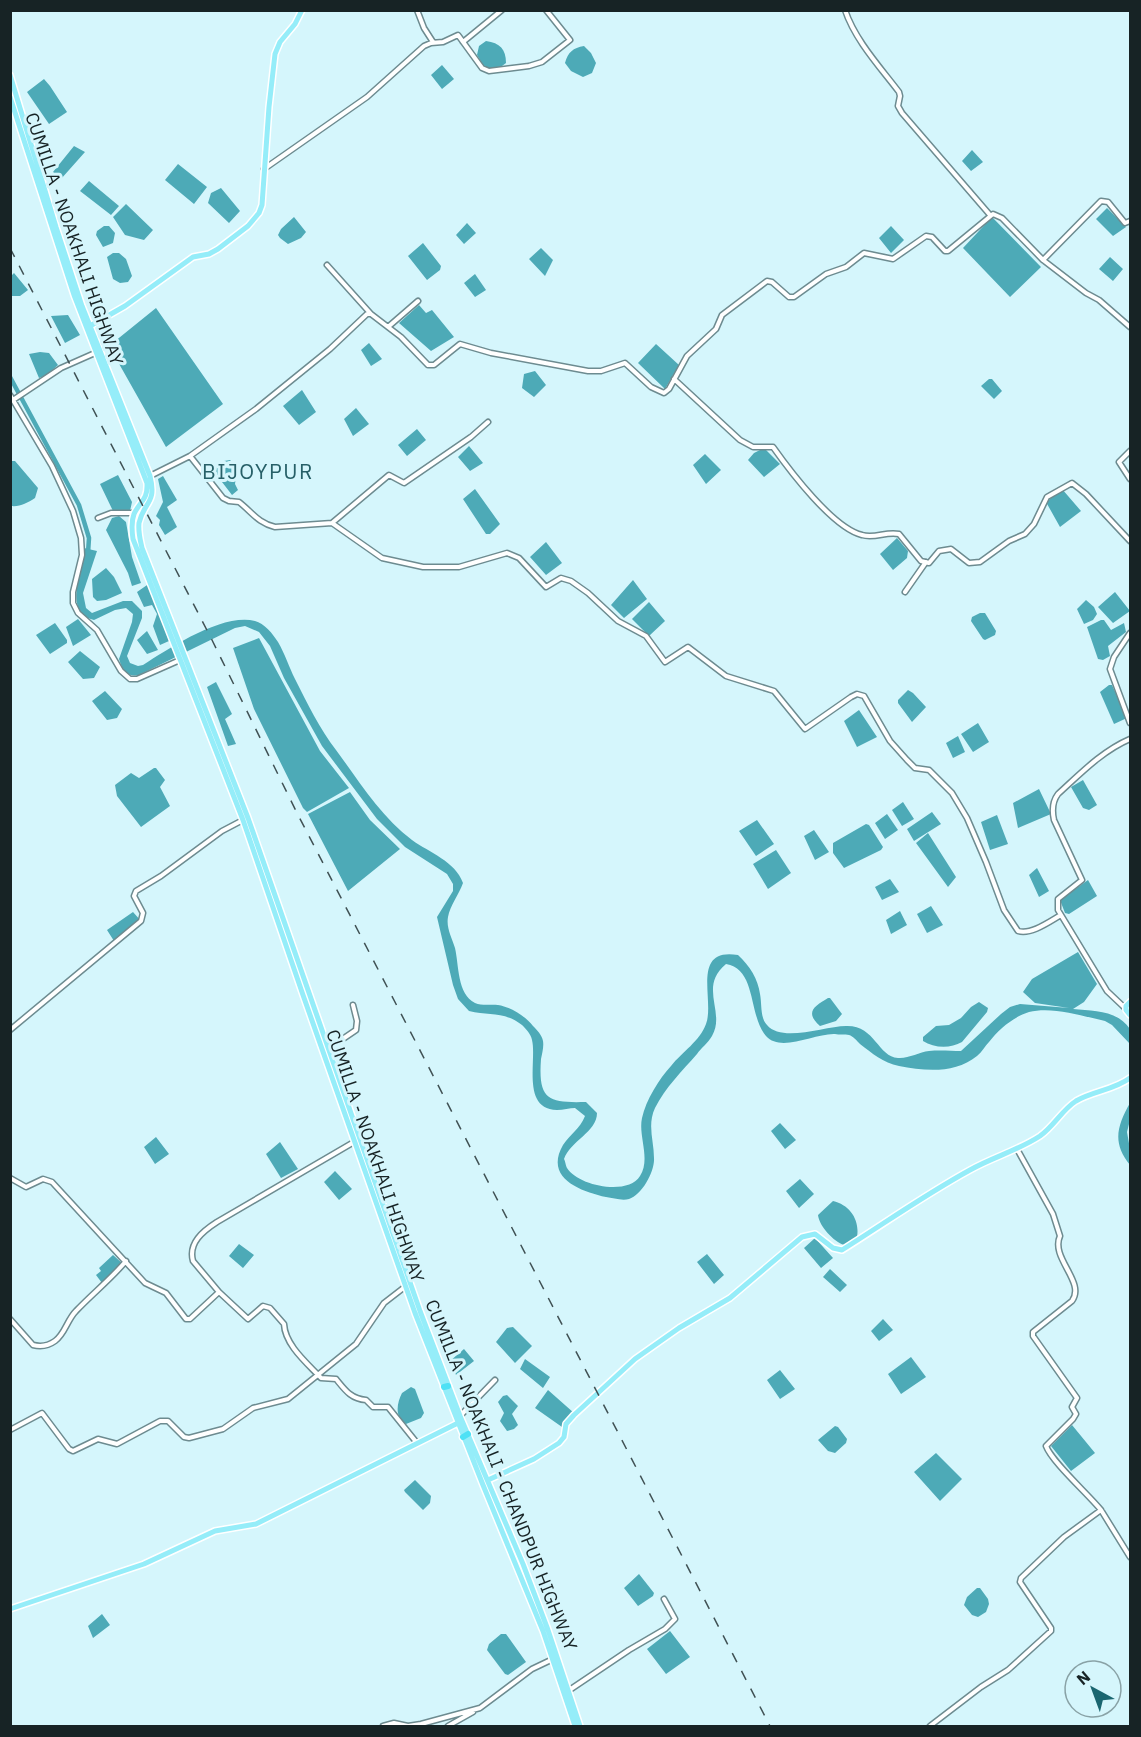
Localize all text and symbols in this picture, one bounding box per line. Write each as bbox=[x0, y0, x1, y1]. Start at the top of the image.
street label: CUMILLA - NOAKHALI HIGHWAY bbox=[20, 109, 129, 369]
district label: BIJOYPUR bbox=[202, 457, 314, 485]
street label: CUMILLA - NOAKHALI HIGHWAY bbox=[321, 1026, 430, 1286]
street label: CUMILLA - NOAKHALI - CHANDPUR HIGHWAY bbox=[420, 1296, 583, 1654]
north arrow bbox=[1063, 1659, 1123, 1719]
text: N bbox=[1072, 1666, 1094, 1689]

